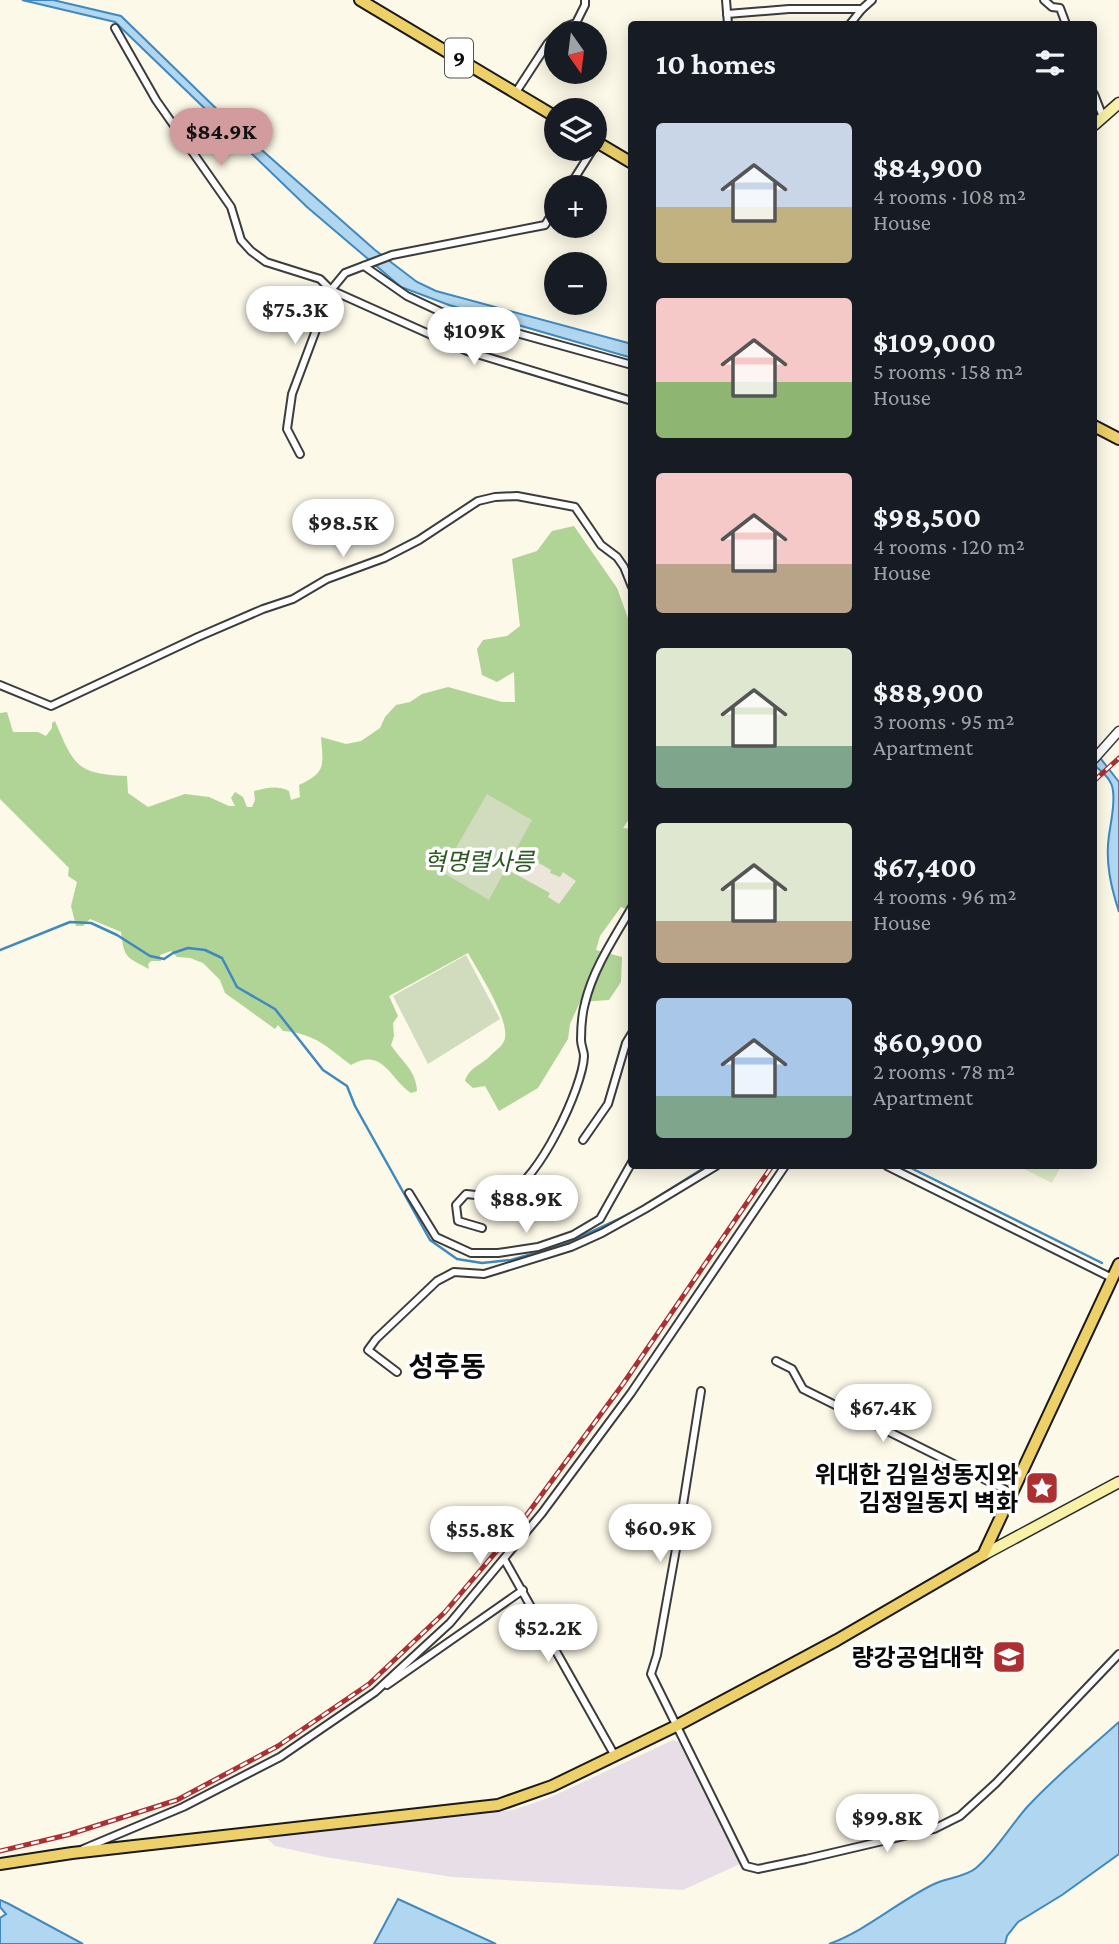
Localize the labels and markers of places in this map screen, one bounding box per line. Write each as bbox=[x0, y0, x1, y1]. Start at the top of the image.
pin: $84.9K bbox=[164, 108, 278, 168]
pin: $75.3K bbox=[238, 286, 352, 346]
pin: $109K bbox=[425, 308, 523, 367]
pin: $98.5K bbox=[286, 500, 400, 559]
pin: $88.9K bbox=[469, 1176, 583, 1235]
pin: $67.4K bbox=[826, 1384, 940, 1444]
place label: 위대한 김일성동지와 김정일동지 벽화 bbox=[815, 1461, 1018, 1516]
place icon: 위대한 김일성동지와 김정일동지 벽화 bbox=[1023, 1469, 1061, 1507]
pin: $60.9K bbox=[603, 1504, 717, 1564]
pin: $55.8K bbox=[423, 1506, 537, 1566]
pin: $52.2K bbox=[491, 1604, 605, 1664]
school or university icon: 량강공업대학 bbox=[990, 1638, 1028, 1676]
place label: 량강공업대학 bbox=[852, 1644, 984, 1671]
pin: $99.8K bbox=[830, 1794, 944, 1854]

